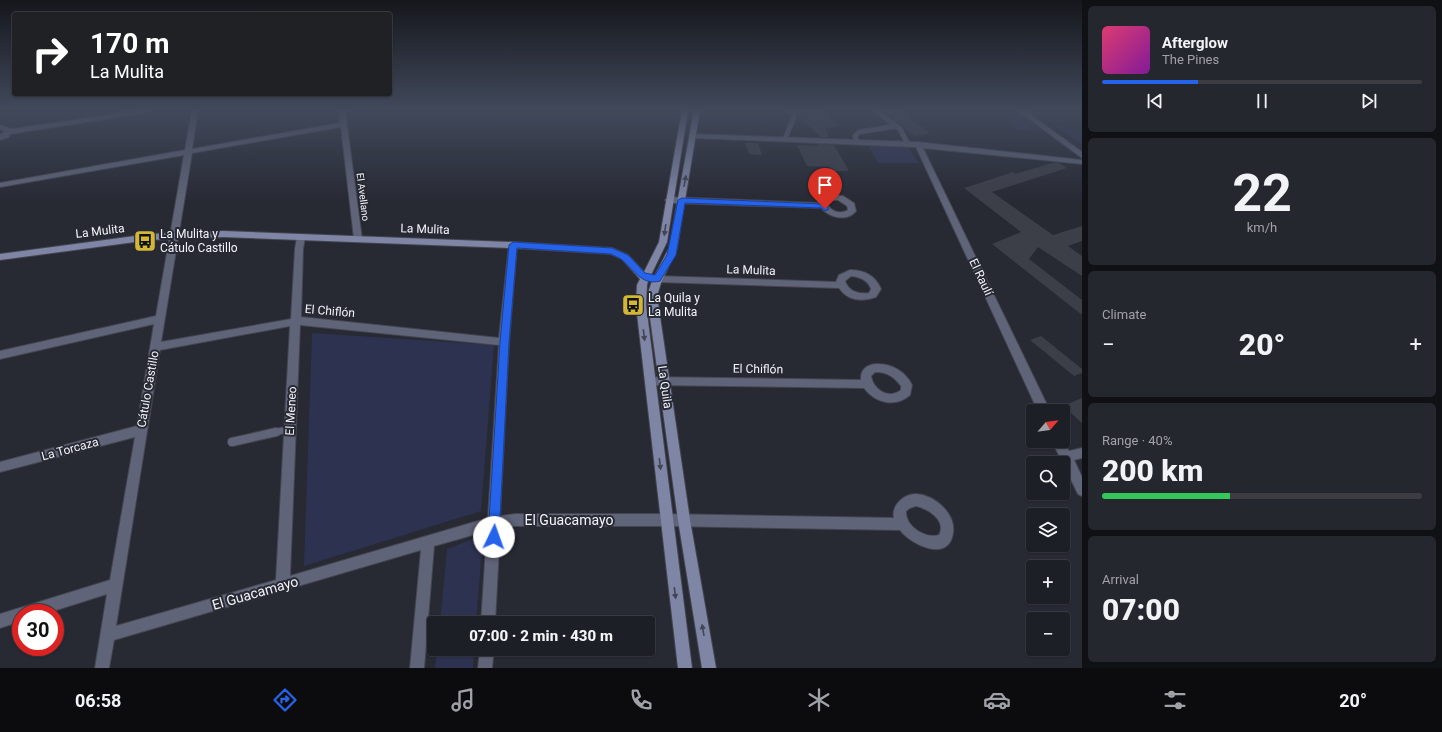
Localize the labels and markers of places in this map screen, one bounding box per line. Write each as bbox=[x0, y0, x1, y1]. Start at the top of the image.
pin bbox=[808, 168, 842, 209]
place label: La Mulita y Cátulo Castillo bbox=[160, 227, 238, 255]
bus stop icon: La Mulita y Cátulo Castillo bbox=[132, 228, 158, 254]
place label: La Quila y La Mulita bbox=[648, 291, 700, 319]
bus stop icon: La Quila y La Mulita bbox=[620, 292, 646, 318]

